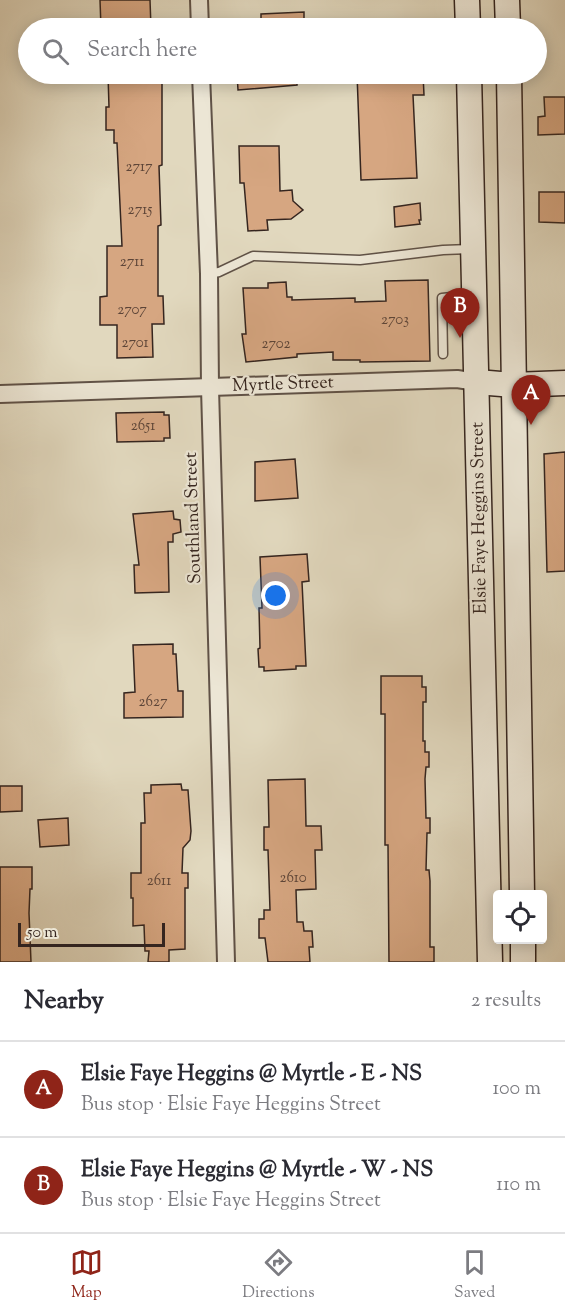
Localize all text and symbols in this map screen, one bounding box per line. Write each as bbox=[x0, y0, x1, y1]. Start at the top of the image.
search box bbox=[18, 18, 547, 84]
icon: search bbox=[39, 35, 72, 68]
text: Search here bbox=[87, 35, 197, 67]
house number: 2717 bbox=[125, 157, 153, 178]
house number: 2715 bbox=[128, 200, 152, 221]
house number: 2711 bbox=[120, 252, 144, 273]
pin: B bbox=[440, 288, 480, 338]
house number: 2707 bbox=[117, 300, 147, 321]
house number: 2703 bbox=[381, 310, 409, 331]
house number: 2701 bbox=[121, 333, 149, 354]
house number: 2702 bbox=[261, 334, 291, 355]
street label: Myrtle Street bbox=[232, 370, 334, 400]
pin: A bbox=[512, 376, 550, 425]
house number: 2651 bbox=[131, 416, 155, 437]
street label: Elsie Faye Heggins Street bbox=[465, 422, 495, 614]
street label: Southland Street bbox=[179, 452, 209, 584]
your location bbox=[261, 581, 290, 610]
house number: 2627 bbox=[139, 692, 168, 713]
house number: 2610 bbox=[279, 868, 307, 889]
house number: 2611 bbox=[147, 871, 171, 892]
map controls bbox=[493, 890, 547, 944]
button: locate bbox=[493, 890, 547, 944]
scale bar bbox=[18, 920, 165, 948]
text: 50 m bbox=[27, 922, 58, 945]
text: Nearby bbox=[24, 983, 104, 1020]
text: 2 results bbox=[471, 987, 541, 1016]
text: Elsie Faye Heggins @ Myrtle - E - NS bbox=[81, 1059, 422, 1091]
text: A bbox=[35, 1075, 52, 1104]
text: 100 m bbox=[492, 1075, 541, 1104]
text: Bus stop · Elsie Faye Heggins Street bbox=[81, 1091, 381, 1120]
text: Elsie Faye Heggins @ Myrtle - W - NS bbox=[81, 1155, 433, 1187]
text: B bbox=[37, 1171, 50, 1200]
text: 110 m bbox=[496, 1171, 541, 1200]
text: Bus stop · Elsie Faye Heggins Street bbox=[81, 1187, 381, 1216]
tab: Map bbox=[70, 1246, 103, 1305]
tab: Directions bbox=[242, 1246, 315, 1305]
tab: Saved bbox=[454, 1246, 495, 1305]

